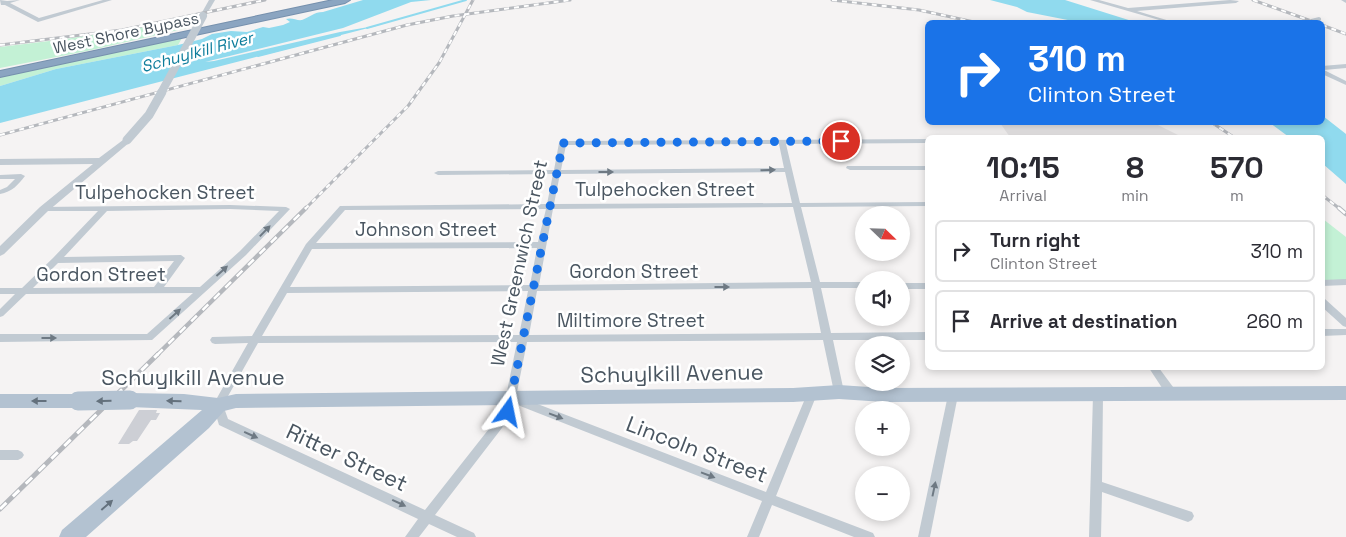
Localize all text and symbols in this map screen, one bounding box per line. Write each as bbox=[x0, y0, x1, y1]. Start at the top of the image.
street label: West Shore Bypass bbox=[51, 7, 201, 59]
water label: Schuylkill River bbox=[139, 26, 257, 77]
text: 310 m bbox=[1028, 37, 1126, 81]
icon: right bbox=[945, 40, 1010, 105]
text: Clinton Street bbox=[1028, 80, 1176, 108]
pin bbox=[820, 120, 862, 162]
icon: arrive bbox=[827, 127, 855, 155]
text: 10:15 bbox=[986, 148, 1060, 187]
text: 8 bbox=[1126, 148, 1144, 187]
text: 570 bbox=[1210, 148, 1264, 187]
street label: West Greenwich Street bbox=[485, 158, 553, 368]
one-way arrow bbox=[760, 166, 776, 174]
one-way arrow bbox=[598, 168, 614, 176]
street label: Tulpehocken Street bbox=[575, 177, 755, 202]
street label: Tulpehocken Street bbox=[75, 180, 255, 205]
text: Arrival bbox=[999, 185, 1047, 206]
text: min bbox=[1121, 185, 1149, 206]
text: m bbox=[1230, 185, 1244, 206]
north arrow bbox=[855, 206, 910, 261]
map controls bbox=[855, 206, 910, 521]
street label: Johnson Street bbox=[355, 217, 497, 242]
one-way arrow bbox=[258, 226, 270, 238]
text: Turn right bbox=[990, 228, 1080, 253]
icon: right bbox=[947, 237, 975, 265]
text: 310 m bbox=[1250, 239, 1303, 264]
text: Clinton Street bbox=[990, 253, 1097, 274]
street label: Gordon Street bbox=[569, 259, 699, 284]
street label: Gordon Street bbox=[36, 262, 166, 287]
one-way arrow bbox=[216, 266, 229, 277]
button: sound bbox=[855, 271, 910, 326]
one-way arrow bbox=[714, 283, 730, 291]
icon: arrive bbox=[947, 307, 975, 335]
one-way arrow bbox=[169, 308, 181, 320]
street label: Miltimore Street bbox=[557, 308, 705, 333]
text: Arrive at destination bbox=[990, 309, 1178, 334]
text: 260 m bbox=[1247, 309, 1303, 334]
one-way arrow bbox=[41, 334, 57, 342]
button: layers bbox=[855, 336, 910, 391]
street label: Schuylkill Avenue bbox=[580, 357, 764, 389]
street label: Schuylkill Avenue bbox=[101, 363, 285, 391]
position arrow bbox=[481, 385, 533, 437]
one-way arrow bbox=[166, 396, 182, 404]
one-way arrow bbox=[31, 397, 47, 405]
one-way arrow bbox=[96, 397, 112, 405]
button: + bbox=[855, 401, 910, 456]
street label: Lincoln Street bbox=[622, 409, 772, 489]
one-way arrow bbox=[549, 412, 564, 420]
street label: Ritter Street bbox=[282, 417, 412, 497]
one-way arrow bbox=[244, 431, 258, 439]
button: − bbox=[855, 466, 910, 521]
one-way arrow bbox=[700, 472, 715, 479]
one-way arrow bbox=[930, 481, 938, 497]
one-way arrow bbox=[100, 499, 112, 511]
one-way arrow bbox=[392, 499, 406, 507]

